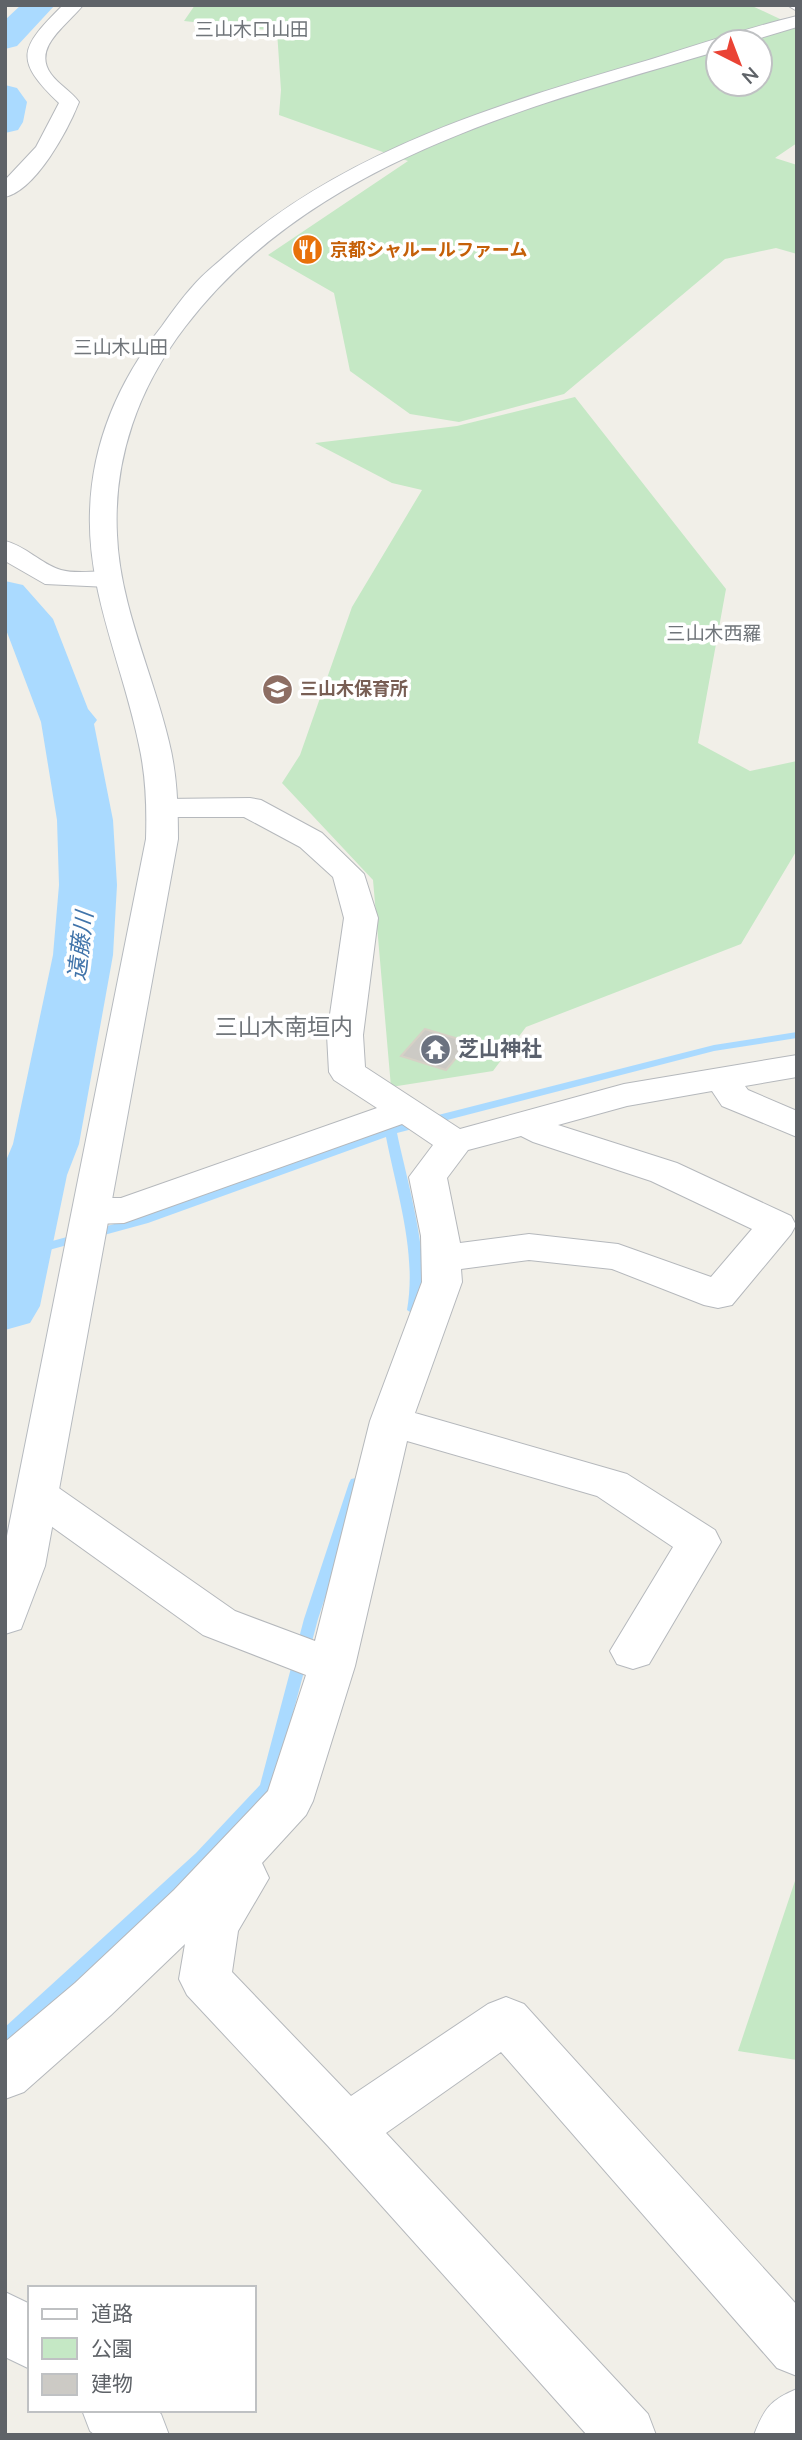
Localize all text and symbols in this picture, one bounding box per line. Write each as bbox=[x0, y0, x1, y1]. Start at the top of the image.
district label: 三山木口山田 bbox=[195, 17, 309, 43]
north arrow bbox=[704, 28, 774, 98]
text: N bbox=[736, 60, 764, 89]
restaurant icon: 京都シャルールファーム bbox=[290, 233, 324, 267]
place label: 京都シャルールファーム bbox=[330, 238, 527, 262]
district label: 三山木山田 bbox=[73, 335, 169, 361]
district label: 三山木西羅 bbox=[666, 621, 762, 647]
school or university icon: 三山木保育所 bbox=[260, 672, 294, 706]
place label: 三山木保育所 bbox=[300, 677, 408, 701]
water label: 遠藤川 bbox=[61, 907, 101, 982]
district label: 三山木南垣内 bbox=[215, 1012, 353, 1043]
temple icon: 芝山神社 bbox=[418, 1032, 452, 1066]
place label: 芝山神社 bbox=[458, 1035, 542, 1063]
legend bbox=[28, 2286, 256, 2412]
text: 道路 bbox=[91, 2300, 133, 2328]
text: 公園 bbox=[91, 2335, 133, 2363]
text: 建物 bbox=[91, 2370, 133, 2398]

